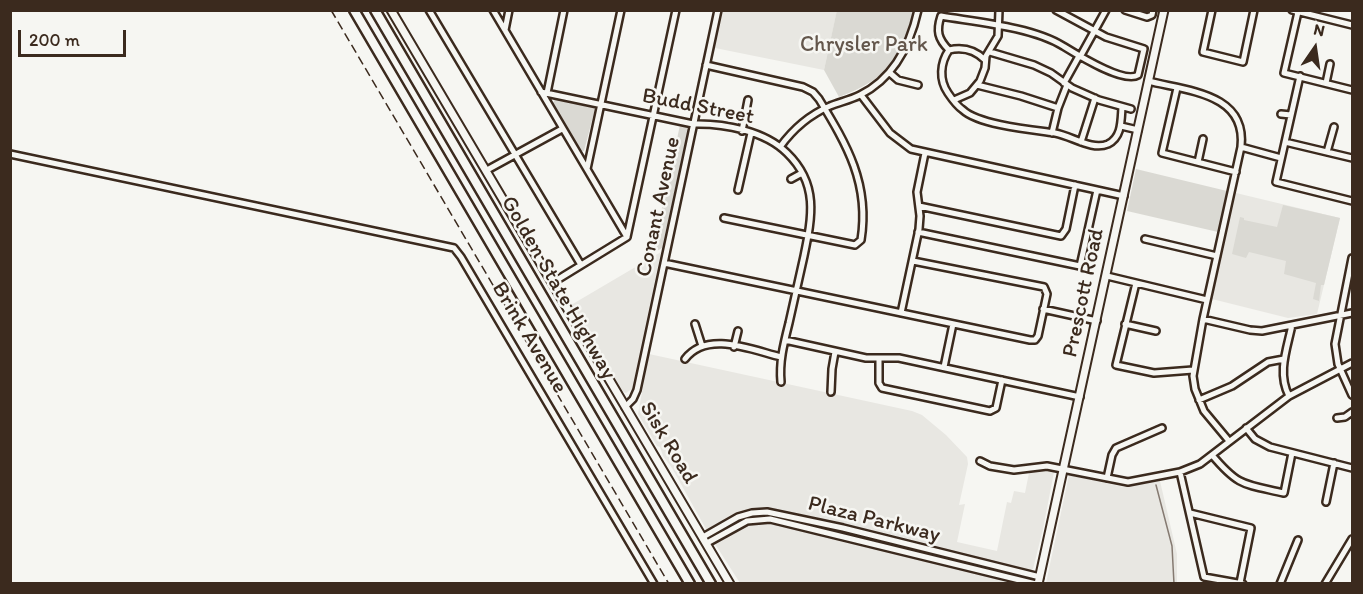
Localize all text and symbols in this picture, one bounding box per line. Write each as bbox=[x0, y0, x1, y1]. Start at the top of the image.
scale bar bbox=[21, 18, 129, 56]
north arrow bbox=[1285, 18, 1345, 78]
text: N bbox=[1312, 20, 1327, 40]
text: 200 m bbox=[29, 29, 80, 51]
park label: Chrysler Park bbox=[800, 32, 928, 58]
street label: Budd Street bbox=[640, 83, 756, 131]
street label: Conant Avenue bbox=[631, 135, 687, 279]
street label: Golden State Highway bbox=[495, 192, 621, 384]
street label: Prescott Road bbox=[1057, 226, 1111, 360]
street label: Brink Avenue bbox=[485, 277, 573, 399]
street label: Sisk Road bbox=[633, 397, 703, 489]
street label: Plaza Parkway bbox=[805, 491, 943, 549]

